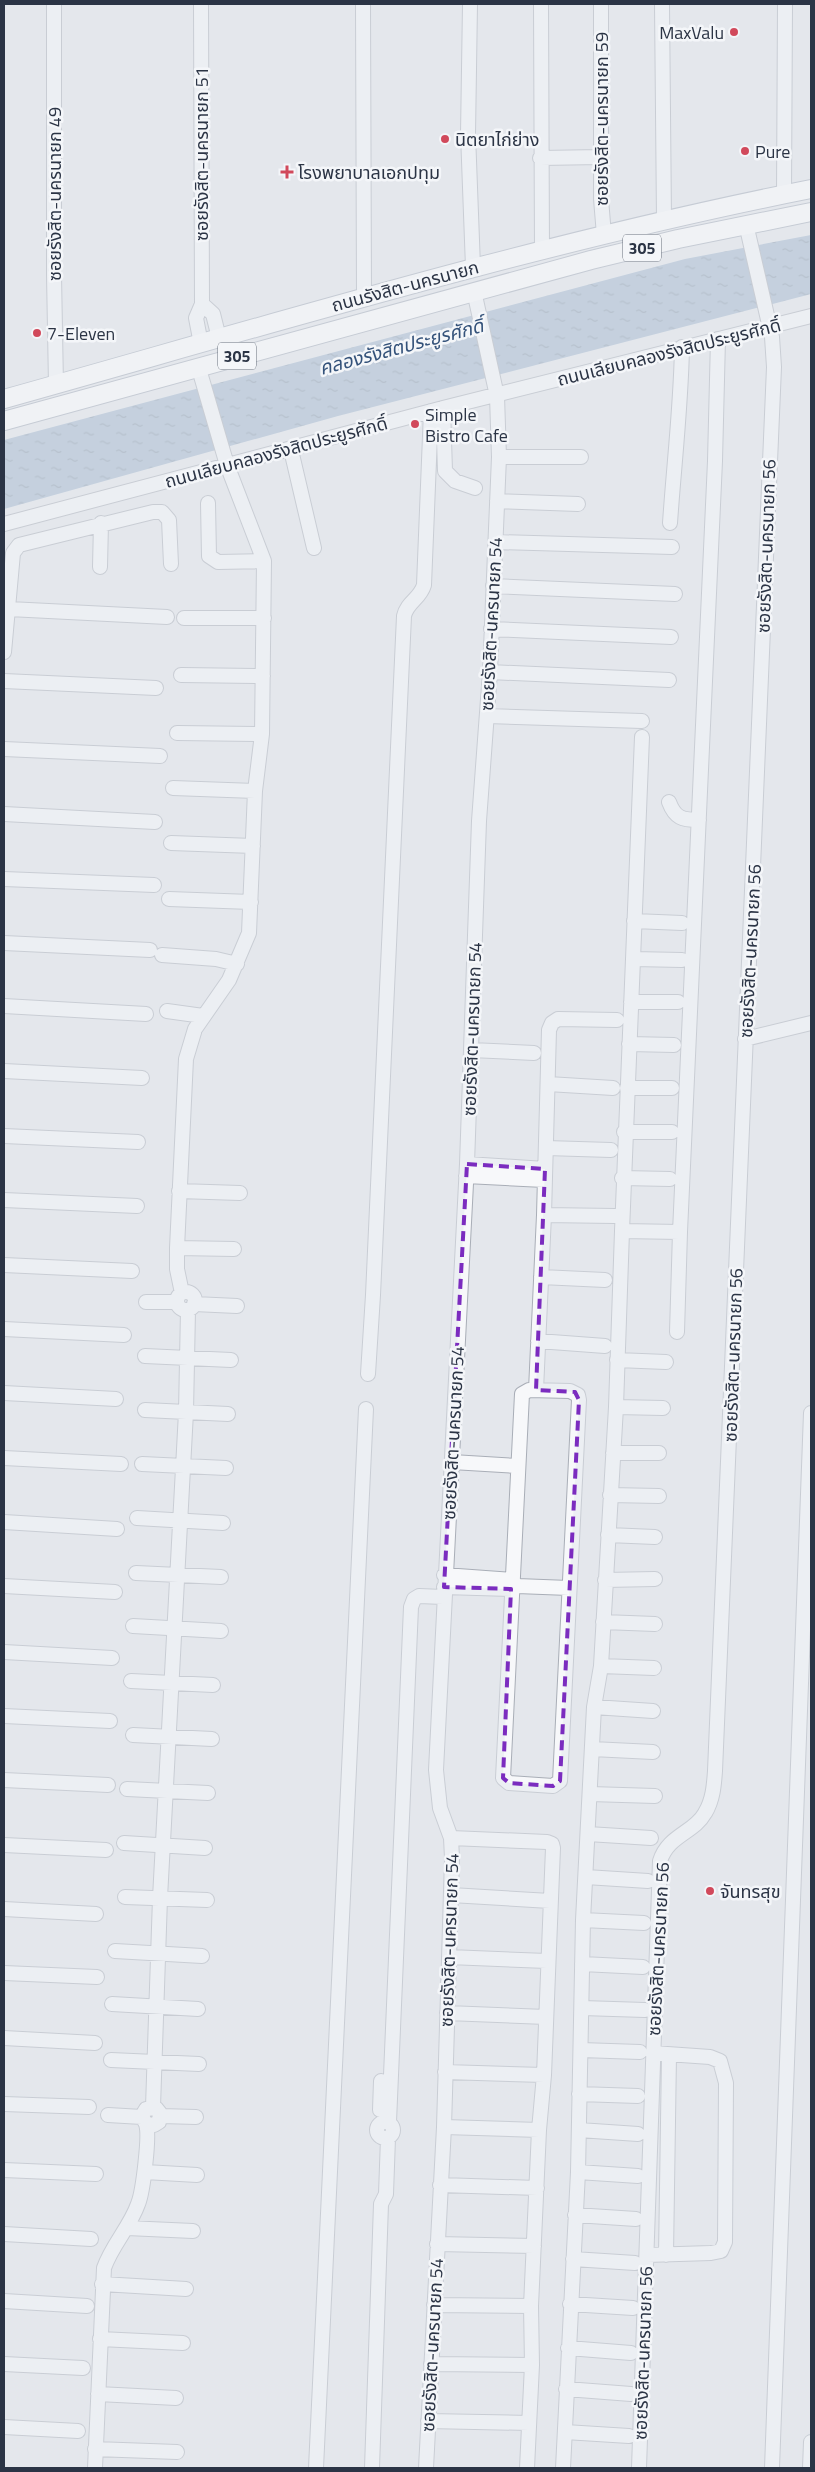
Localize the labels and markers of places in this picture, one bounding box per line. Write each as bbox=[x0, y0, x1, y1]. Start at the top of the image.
place label: MaxValu bbox=[659, 19, 724, 46]
marker: MaxValu bbox=[728, 26, 740, 38]
place label: นิตยาไก่ย่าง bbox=[455, 126, 539, 153]
marker: นิตยาไก่ย่าง bbox=[439, 133, 451, 145]
place label: Pure bbox=[755, 138, 790, 165]
marker: Pure bbox=[739, 145, 751, 157]
place label: โรงพยาบาลเอกปทุม bbox=[298, 159, 440, 186]
marker: โรงพยาบาลเอกปทุม bbox=[280, 165, 294, 179]
place label: 7-Eleven bbox=[47, 320, 115, 347]
marker: 7-Eleven bbox=[31, 327, 43, 339]
place label: Simple Bistro Cafe bbox=[425, 401, 508, 449]
marker: Simple Bistro Cafe bbox=[409, 418, 421, 430]
place label: จันทรสุข bbox=[720, 1878, 781, 1905]
marker: จันทรสุข bbox=[704, 1885, 716, 1897]

